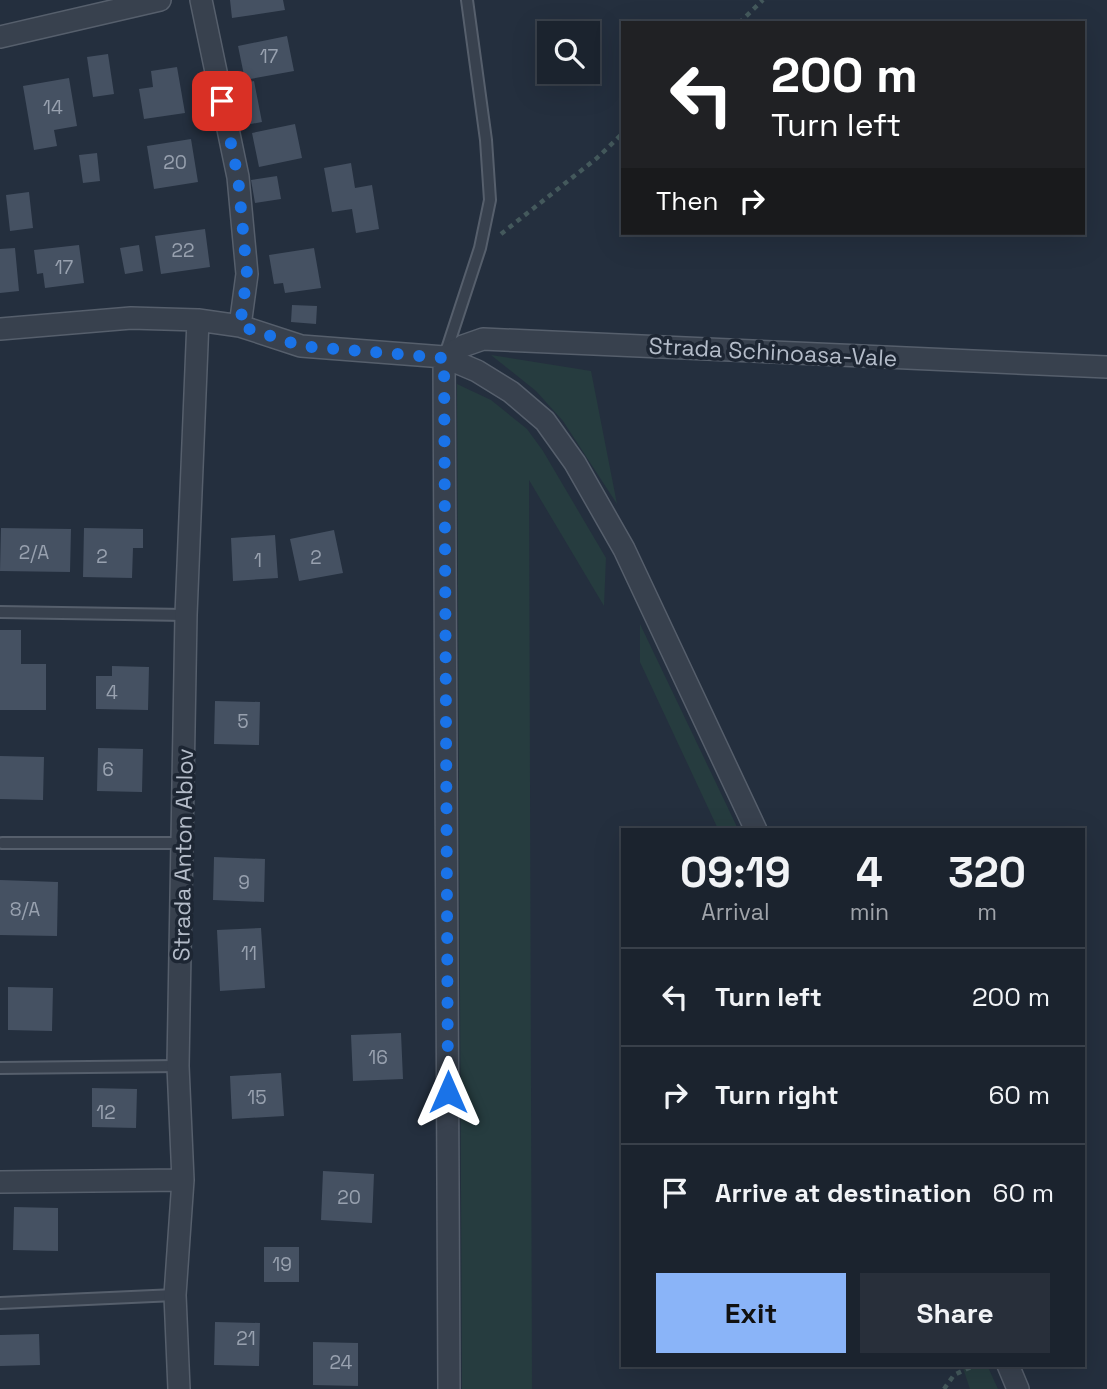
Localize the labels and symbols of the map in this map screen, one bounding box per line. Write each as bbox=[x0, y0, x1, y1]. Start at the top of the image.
house number: 17 bbox=[260, 44, 279, 69]
pin bbox=[192, 71, 252, 131]
house number: 14 bbox=[43, 95, 63, 120]
house number: 20 bbox=[163, 150, 187, 175]
house number: 22 bbox=[172, 238, 194, 263]
house number: 17 bbox=[55, 255, 74, 280]
street label: Strada Schinoasa-Vale bbox=[648, 331, 898, 373]
house number: 2/A bbox=[19, 540, 49, 565]
house number: 2 bbox=[96, 544, 108, 569]
house number: 2 bbox=[310, 545, 322, 570]
house number: 1 bbox=[254, 548, 262, 573]
house number: 4 bbox=[106, 680, 118, 705]
house number: 5 bbox=[237, 709, 249, 734]
street label: Strada Anton Ablov bbox=[166, 748, 200, 962]
house number: 6 bbox=[102, 757, 114, 782]
house number: 9 bbox=[238, 870, 250, 895]
house number: 8/A bbox=[10, 897, 40, 922]
house number: 11 bbox=[241, 941, 257, 966]
house number: 16 bbox=[368, 1045, 388, 1070]
position arrow bbox=[411, 1055, 485, 1129]
house number: 15 bbox=[247, 1085, 267, 1110]
house number: 12 bbox=[96, 1100, 116, 1125]
house number: 20 bbox=[337, 1185, 361, 1210]
house number: 19 bbox=[272, 1252, 292, 1277]
house number: 21 bbox=[236, 1326, 256, 1351]
house number: 24 bbox=[330, 1350, 353, 1375]

